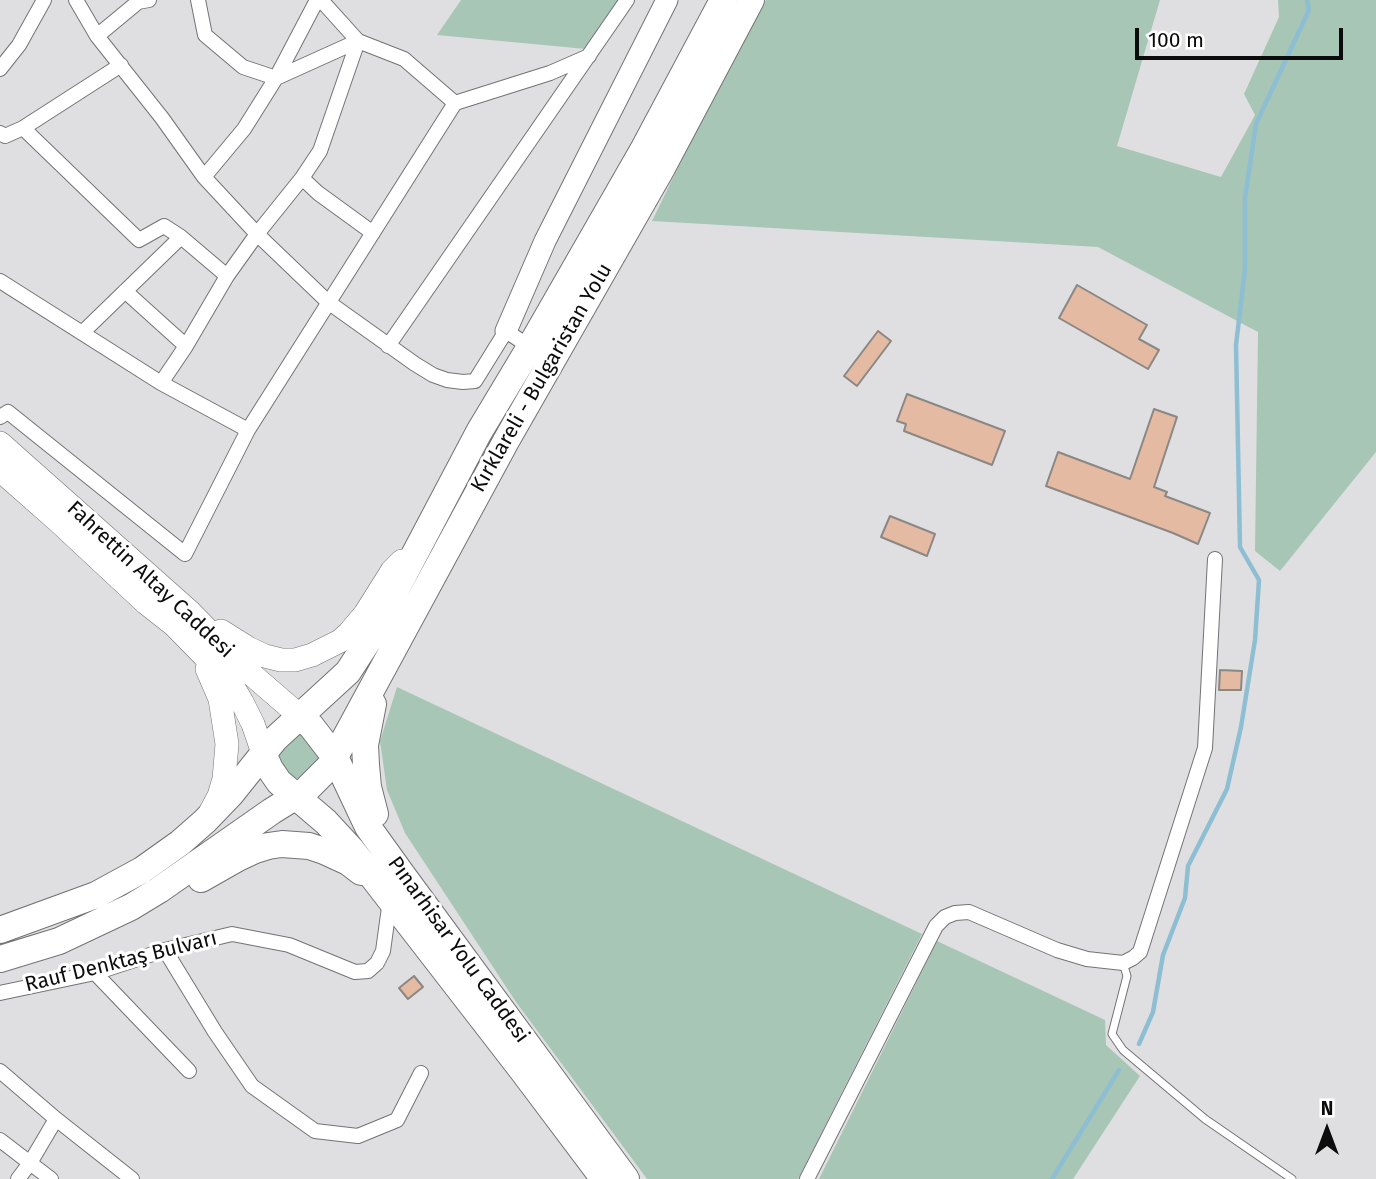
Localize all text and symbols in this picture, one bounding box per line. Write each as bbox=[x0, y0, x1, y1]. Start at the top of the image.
scale bar bbox=[1138, 14, 1346, 58]
text: 100 m bbox=[1148, 27, 1204, 53]
street label: Kırklareli - Bulgaristan Yolu bbox=[466, 259, 618, 497]
street label: Fahrettin Altay Caddesi bbox=[61, 496, 239, 664]
street label: Pınarhisar Yolu Caddesi bbox=[382, 852, 534, 1048]
street label: Rauf Denktaş Bulvarı bbox=[22, 926, 220, 998]
north arrow bbox=[1292, 1095, 1362, 1165]
text: N bbox=[1321, 1097, 1333, 1120]

